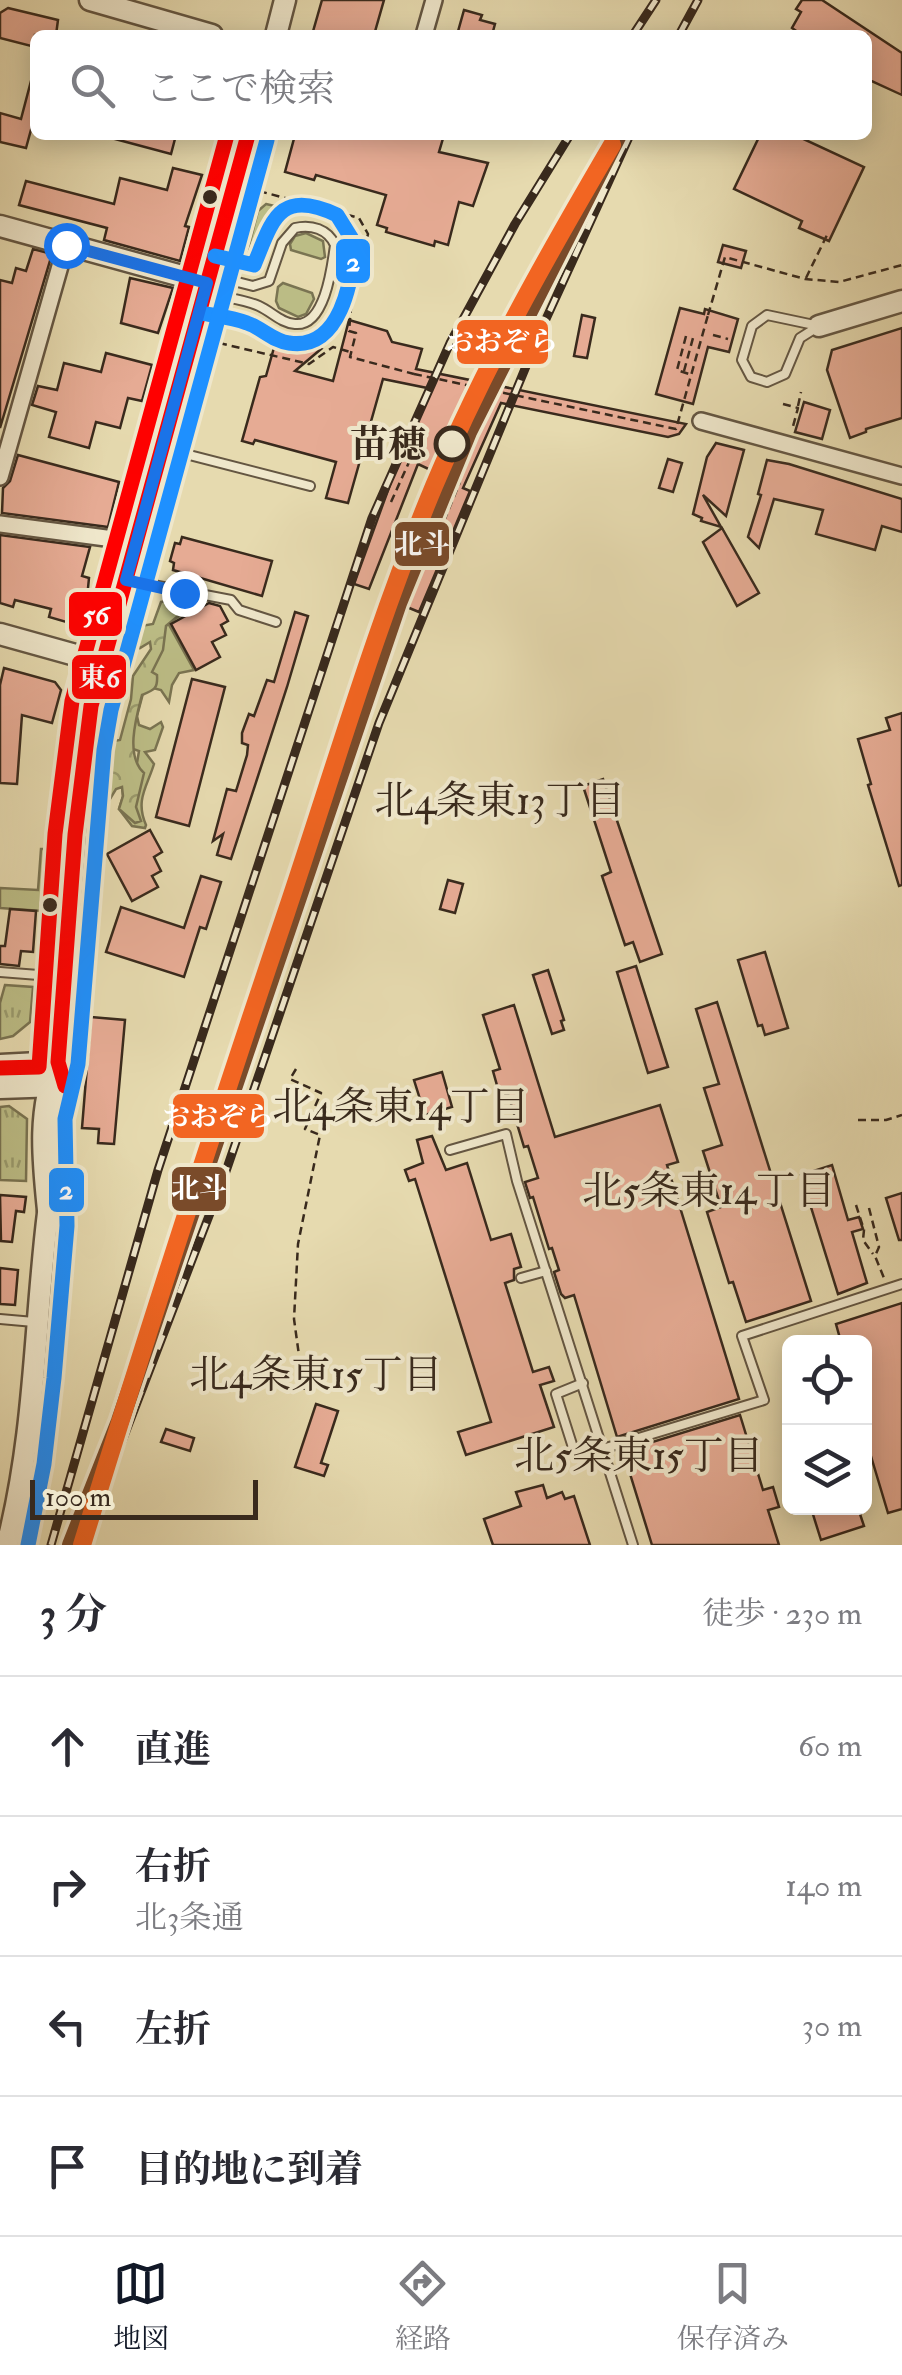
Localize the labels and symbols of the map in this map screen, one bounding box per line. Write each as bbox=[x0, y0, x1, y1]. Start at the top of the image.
unlabelled marker bbox=[200, 187, 220, 207]
route start bbox=[44, 223, 90, 269]
line badge: 2 bbox=[334, 237, 372, 285]
text: 2 bbox=[346, 245, 360, 280]
line badge: おおぞら bbox=[455, 318, 550, 366]
text: おおぞら bbox=[446, 325, 558, 360]
place label: 苗穂 bbox=[350, 421, 426, 469]
marker: 苗穂 bbox=[435, 427, 469, 461]
line badge: 北斗 bbox=[393, 520, 451, 568]
text: 北斗 bbox=[394, 528, 450, 563]
route end bbox=[162, 571, 208, 617]
line badge: 56 bbox=[67, 590, 124, 638]
text: 56 bbox=[83, 598, 111, 633]
line badge: 東6 bbox=[70, 653, 128, 701]
text: 東6 bbox=[78, 661, 122, 696]
district label: 北4条東13丁目 bbox=[374, 776, 626, 827]
unlabelled marker bbox=[40, 895, 60, 915]
district label: 北4条東14丁目 bbox=[272, 1082, 530, 1133]
line badge: おおぞら bbox=[171, 1092, 266, 1140]
text: おおぞら bbox=[162, 1100, 274, 1135]
line badge: 北斗 bbox=[170, 1165, 228, 1213]
line badge: 2 bbox=[47, 1166, 86, 1214]
district label: 北5条東14丁目 bbox=[582, 1166, 836, 1217]
text: 北斗 bbox=[171, 1172, 227, 1207]
text: 2 bbox=[59, 1173, 73, 1208]
district label: 北4条東15丁目 bbox=[189, 1350, 443, 1401]
district label: 北5条東15丁目 bbox=[514, 1431, 764, 1482]
scale bar bbox=[30, 1475, 258, 1520]

